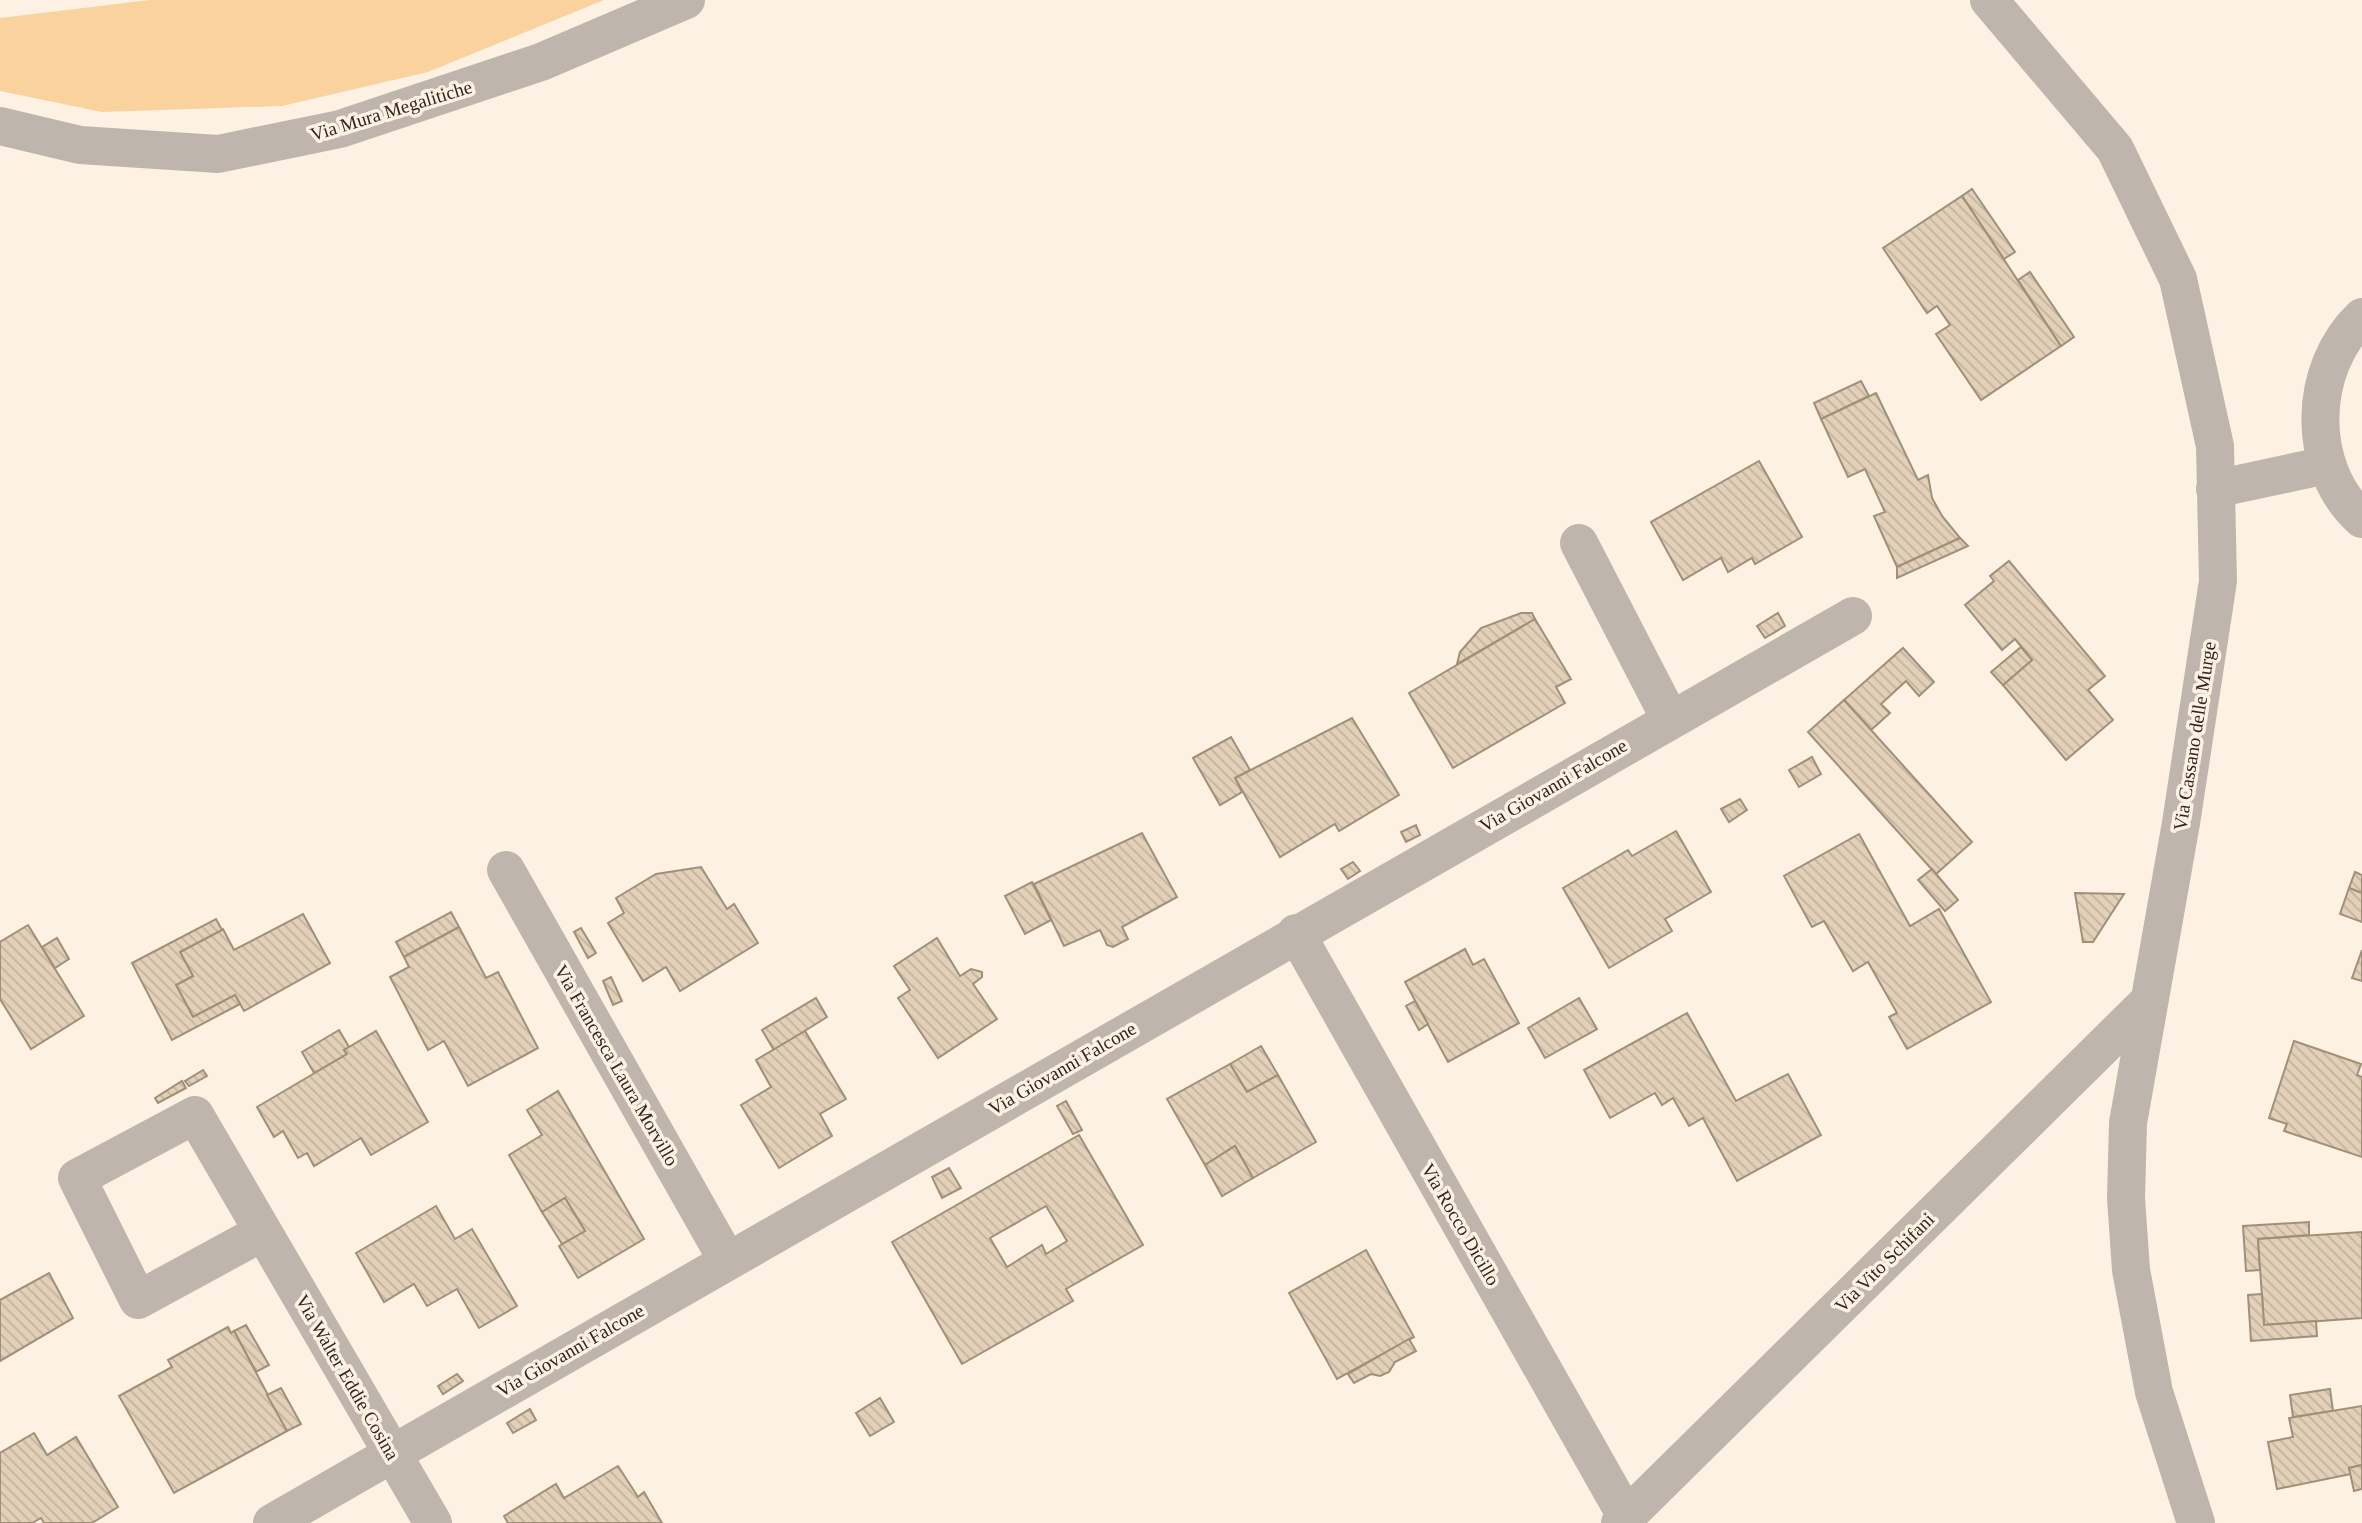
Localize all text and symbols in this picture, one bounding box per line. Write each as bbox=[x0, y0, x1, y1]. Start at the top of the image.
street label: Via Mura Megalitiche bbox=[308, 76, 474, 145]
street label: Via Cassano delle Murge bbox=[2169, 640, 2220, 832]
street label: Via Giovanni Falcone bbox=[1476, 735, 1631, 836]
street label: Via Francesca Laura Morvillo bbox=[550, 961, 683, 1169]
street label: Via Giovanni Falcone bbox=[985, 1018, 1140, 1119]
street label: Via Rocco Dicillo bbox=[1417, 1160, 1504, 1289]
street label: Via Vito Schifani bbox=[1830, 1208, 1938, 1316]
street label: Via Walter Eddie Cosina bbox=[292, 1291, 404, 1464]
street label: Via Giovanni Falcone bbox=[493, 1300, 648, 1401]

